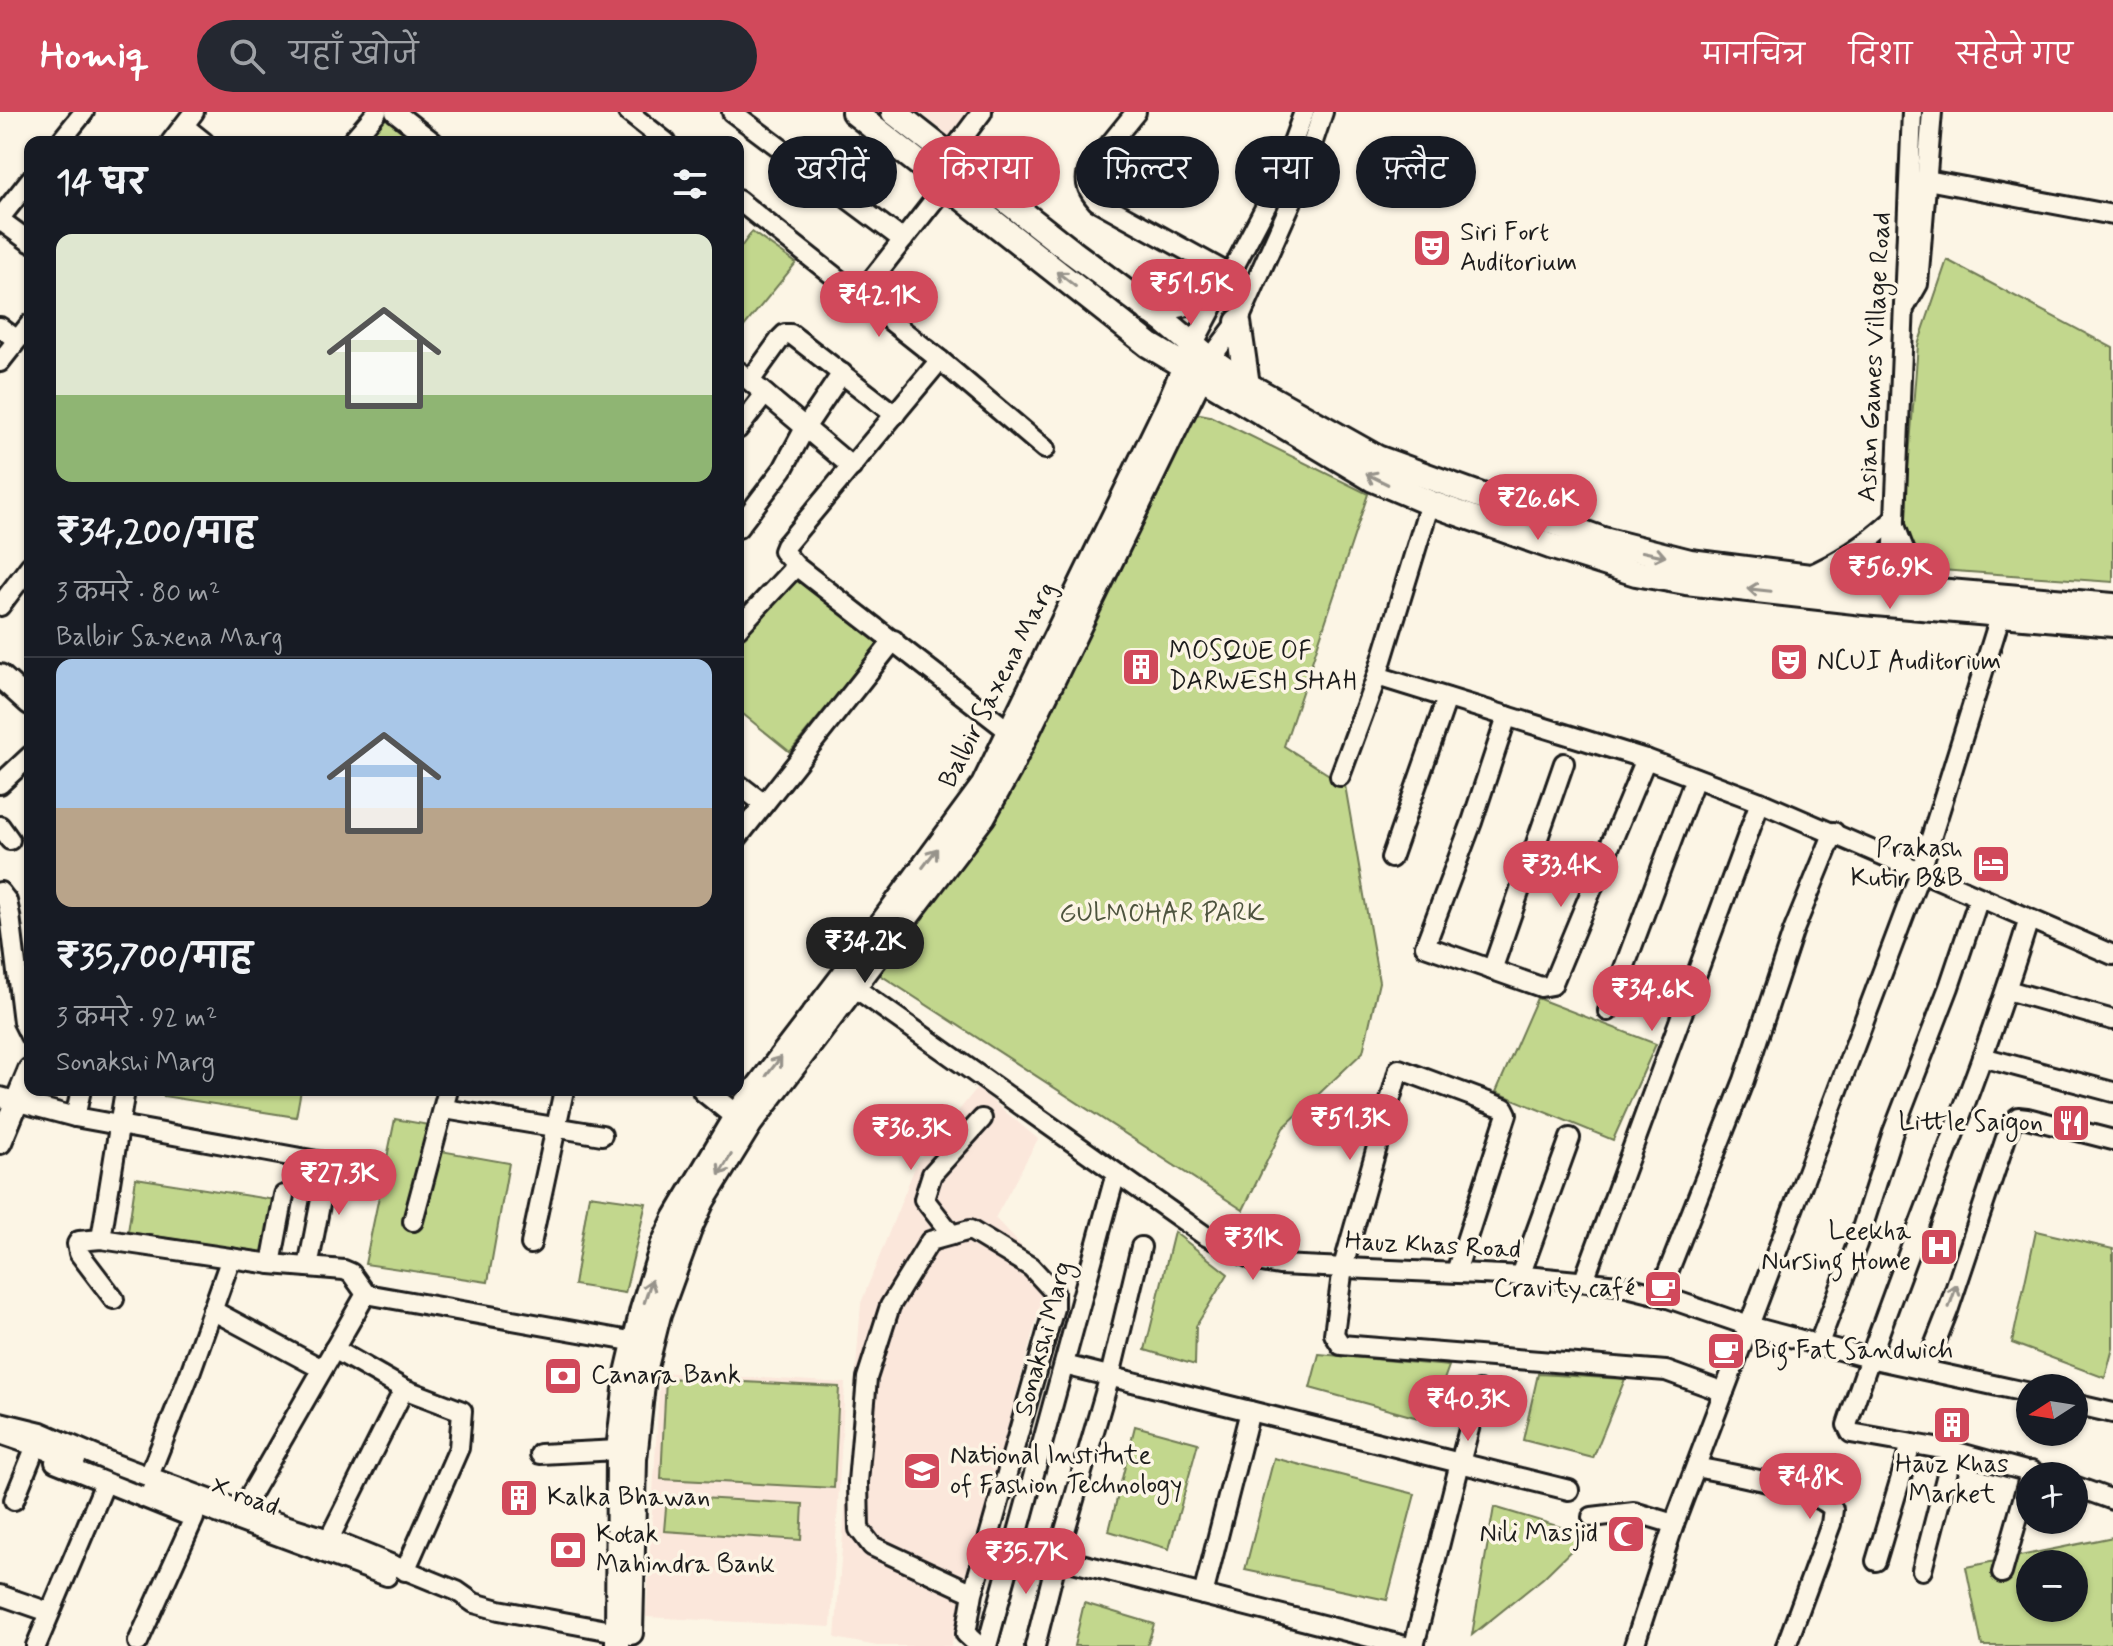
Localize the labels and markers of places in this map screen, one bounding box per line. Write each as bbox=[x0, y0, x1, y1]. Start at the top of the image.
place label: Siri Fort Auditorium bbox=[1460, 216, 1577, 280]
theatre icon: Siri Fort Auditorium bbox=[1411, 227, 1453, 269]
pin: ₹51.5K bbox=[1126, 259, 1256, 327]
pin: ₹42.1K bbox=[814, 271, 944, 339]
pin: ₹26.6K bbox=[1473, 474, 1603, 542]
pin: ₹56.9K bbox=[1825, 543, 1955, 611]
place label: MOSQUE OF DARWESH SHAH bbox=[1169, 635, 1357, 699]
theatre icon: NCUI Auditorium bbox=[1768, 641, 1810, 683]
place label: NCUI Auditorium bbox=[1817, 645, 2001, 679]
building icon: MOSQUE OF DARWESH SHAH bbox=[1120, 646, 1162, 688]
place label: Prakash Kutir B&B bbox=[1850, 832, 1963, 896]
pin: ₹33.4K bbox=[1496, 841, 1626, 909]
hotel icon: Prakash Kutir B&B bbox=[1970, 843, 2012, 885]
pin: ₹34.2K bbox=[800, 917, 930, 985]
pin: ₹34.6K bbox=[1587, 965, 1717, 1033]
pin: ₹51.3K bbox=[1285, 1094, 1415, 1162]
restaurant icon: Little Saigon bbox=[2050, 1102, 2092, 1144]
pin: ₹36.3K bbox=[846, 1104, 976, 1172]
place label: Little Saigon bbox=[1899, 1106, 2043, 1142]
pin: ₹27.3K bbox=[274, 1149, 404, 1217]
pin: ₹31K bbox=[1206, 1214, 1300, 1282]
place label: Leekha Nursing Home bbox=[1761, 1215, 1911, 1282]
hospital icon: Leekha Nursing Home bbox=[1918, 1226, 1960, 1268]
cafe icon: Cravity café bbox=[1642, 1268, 1684, 1310]
place label: Cravity café bbox=[1494, 1272, 1635, 1306]
cafe icon: Big Fat Sandwich bbox=[1705, 1330, 1747, 1372]
place label: Big Fat Sandwich bbox=[1754, 1334, 1953, 1371]
bank icon: Canara Bank bbox=[542, 1355, 584, 1397]
place label: Canara Bank bbox=[591, 1359, 741, 1393]
pin: ₹40.3K bbox=[1403, 1375, 1533, 1443]
building icon: Hauz Khas Market bbox=[1931, 1404, 1973, 1446]
place label: National Institute of Fashion Technology bbox=[950, 1439, 1182, 1505]
place label: Hauz Khas Market bbox=[1895, 1448, 2009, 1512]
school or university icon: National Institute of Fashion Technology bbox=[901, 1450, 943, 1492]
pin: ₹48K bbox=[1763, 1453, 1857, 1521]
building icon: Kalka Bhawan bbox=[498, 1477, 540, 1519]
place label: Kalka Bhawan bbox=[547, 1481, 710, 1515]
mosque icon: Nili Masjid bbox=[1605, 1513, 1647, 1555]
place label: Nili Masjid bbox=[1480, 1517, 1598, 1551]
place label: Kotak Mahindra Bank bbox=[596, 1518, 775, 1582]
pin: ₹35.7K bbox=[961, 1528, 1091, 1596]
bank icon: Kotak Mahindra Bank bbox=[547, 1529, 589, 1571]

